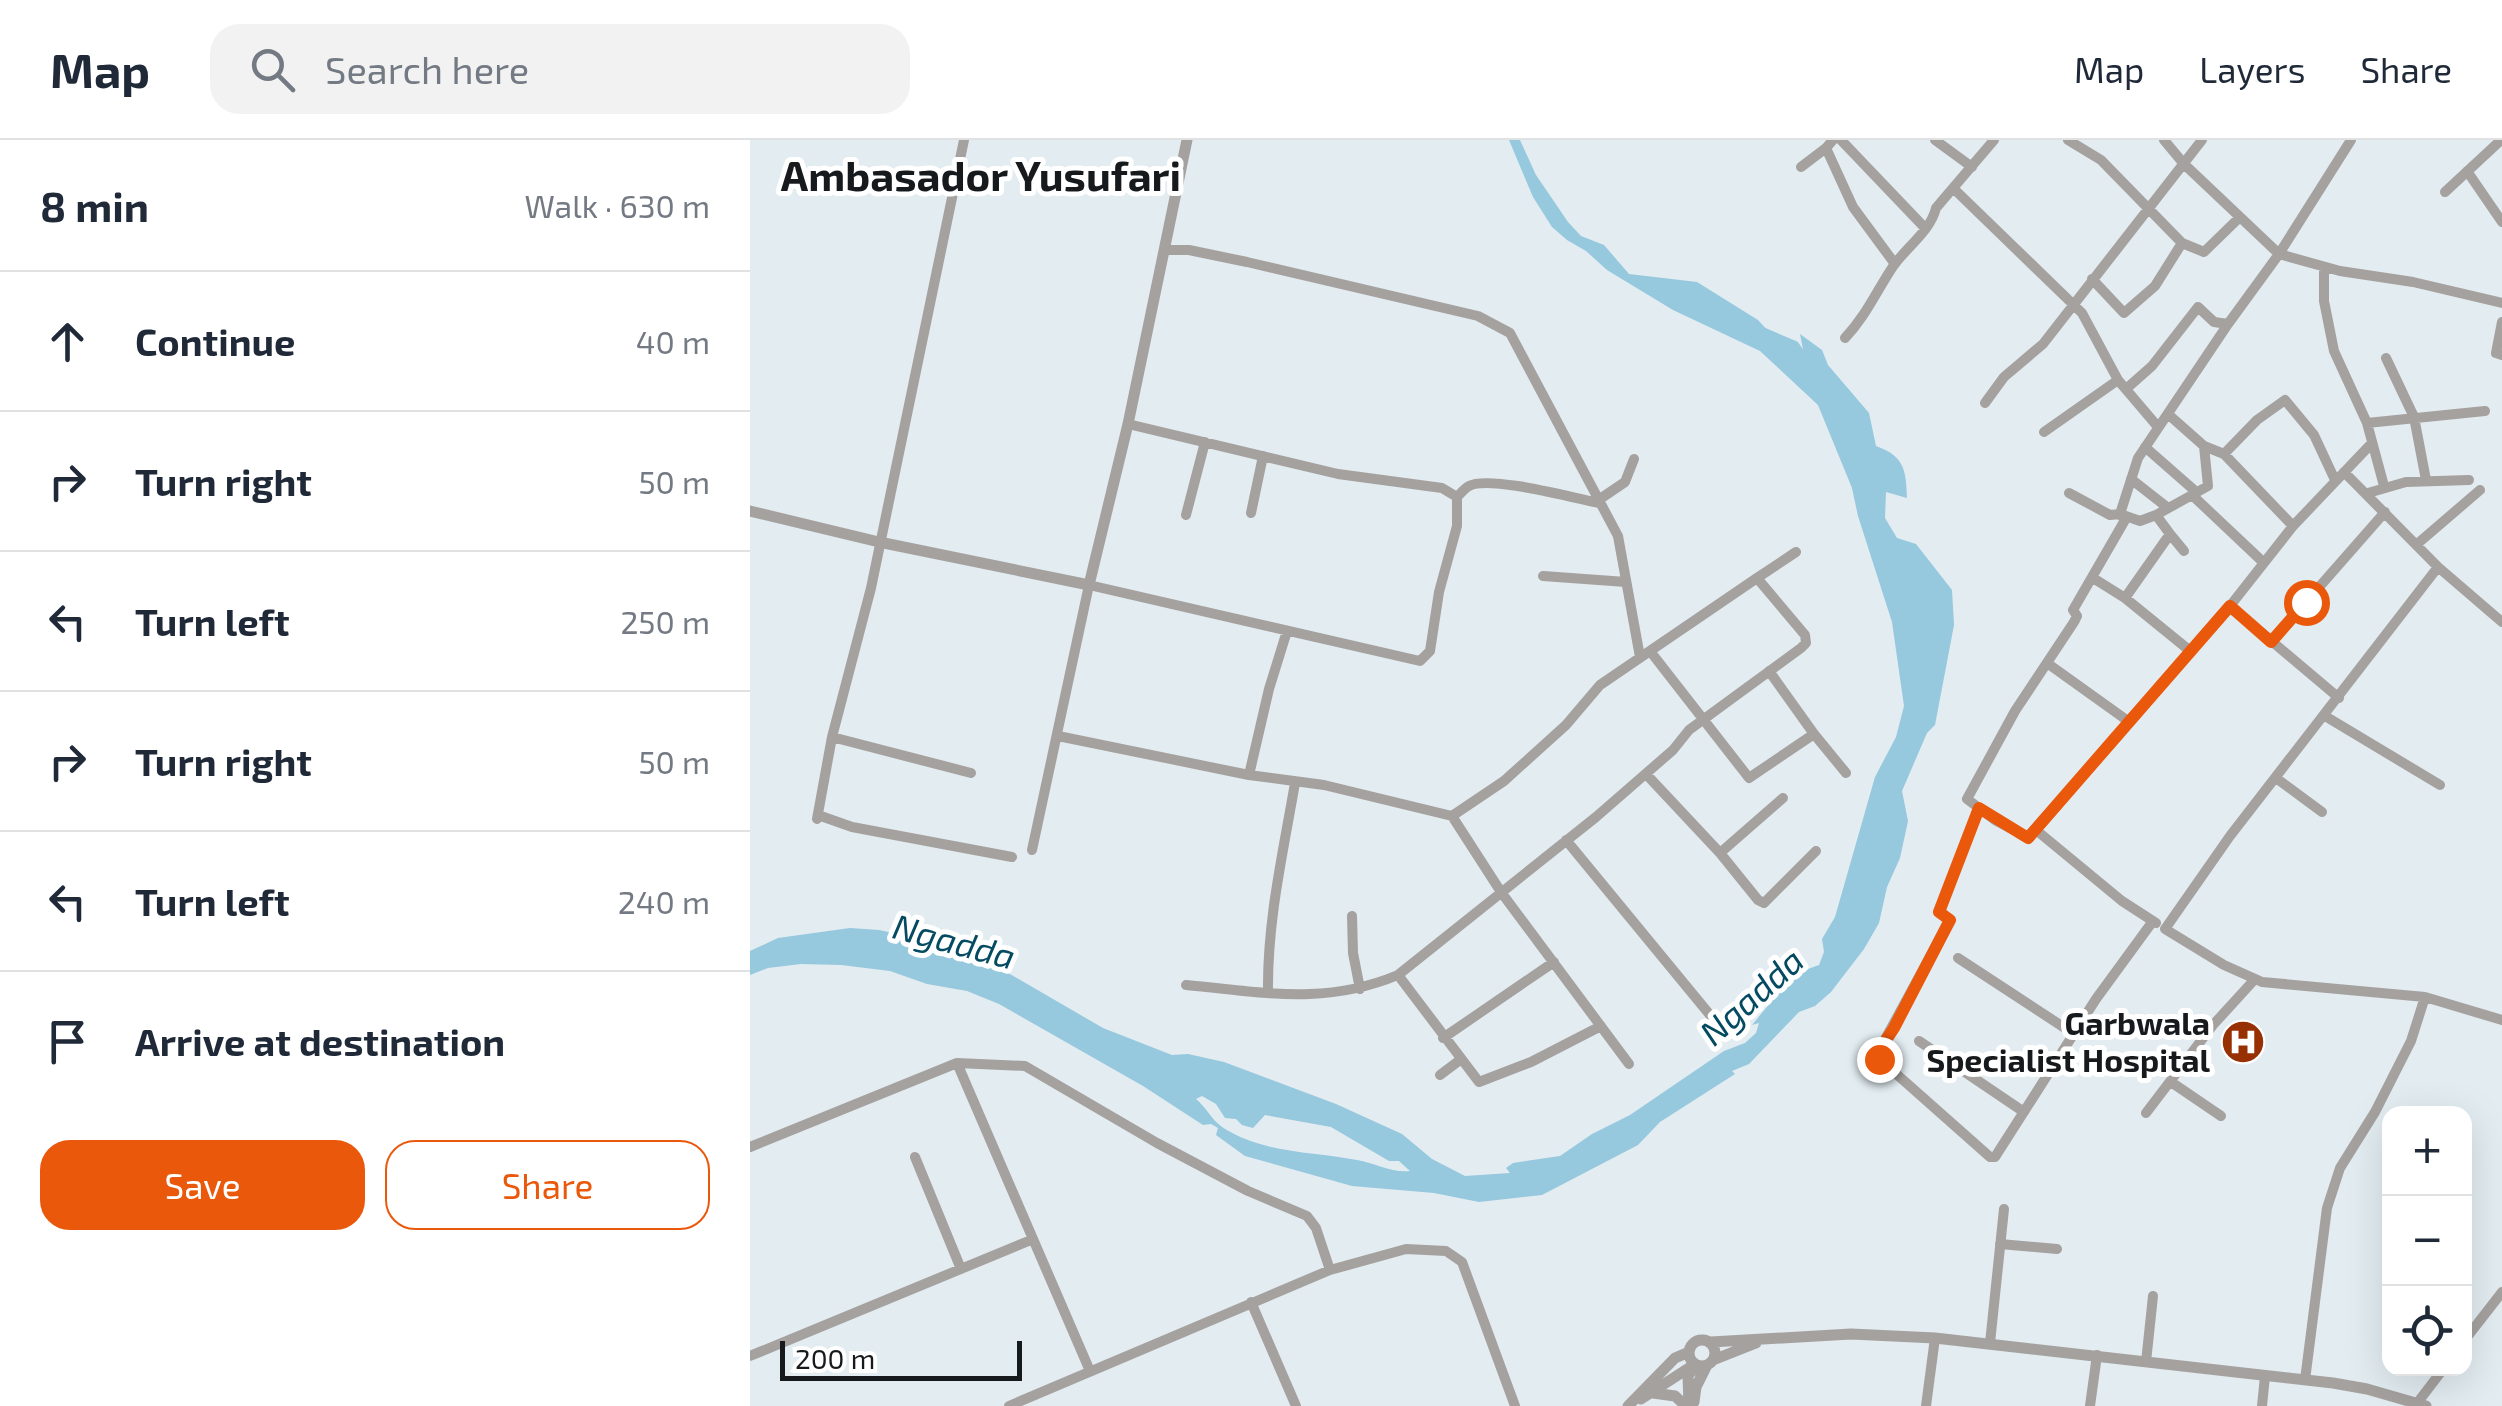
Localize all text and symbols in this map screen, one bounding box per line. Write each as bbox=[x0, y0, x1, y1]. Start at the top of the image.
search box bbox=[210, 24, 910, 114]
text: Map bbox=[50, 40, 150, 98]
icon: search bbox=[245, 42, 300, 97]
text: Search here bbox=[325, 46, 529, 92]
text: Map bbox=[2074, 48, 2144, 90]
text: Layers bbox=[2199, 48, 2305, 90]
text: Share bbox=[2360, 48, 2452, 90]
district label: Ambasador Yusufari bbox=[781, 149, 1181, 199]
text: 8 min bbox=[40, 180, 149, 230]
text: Walk · 630 m bbox=[525, 186, 710, 224]
icon: ahead bbox=[40, 314, 95, 369]
text: Continue bbox=[135, 318, 295, 364]
text: 40 m bbox=[636, 322, 710, 360]
icon: right bbox=[40, 454, 95, 509]
text: Turn right bbox=[135, 458, 312, 504]
text: 50 m bbox=[638, 462, 710, 500]
route start bbox=[2284, 580, 2330, 626]
icon: left bbox=[40, 594, 95, 649]
text: Turn left bbox=[135, 598, 290, 644]
text: 250 m bbox=[620, 602, 710, 640]
icon: right bbox=[40, 734, 95, 789]
text: Turn right bbox=[135, 738, 312, 784]
text: 50 m bbox=[638, 742, 710, 780]
icon: left bbox=[40, 874, 95, 929]
text: Turn left bbox=[135, 878, 290, 924]
text: 240 m bbox=[618, 882, 710, 920]
water label: Ngadda bbox=[889, 904, 1020, 977]
water label: Ngadda bbox=[1690, 938, 1811, 1053]
place label: Garbwala Specialist Hospital bbox=[1926, 1003, 2210, 1078]
icon: arrive bbox=[40, 1014, 95, 1069]
text: Arrive at destination bbox=[135, 1018, 505, 1064]
hospital icon: Garbwala Specialist Hospital bbox=[2220, 1019, 2266, 1065]
route end bbox=[1857, 1037, 1903, 1083]
map controls bbox=[2382, 1106, 2472, 1376]
button: + bbox=[2382, 1106, 2472, 1196]
button: Save bbox=[40, 1140, 365, 1230]
button: Share bbox=[385, 1140, 710, 1230]
button: − bbox=[2382, 1196, 2472, 1286]
button: locate bbox=[2382, 1286, 2472, 1376]
scale bar bbox=[780, 1336, 1022, 1380]
text: 200 m bbox=[795, 1341, 875, 1375]

